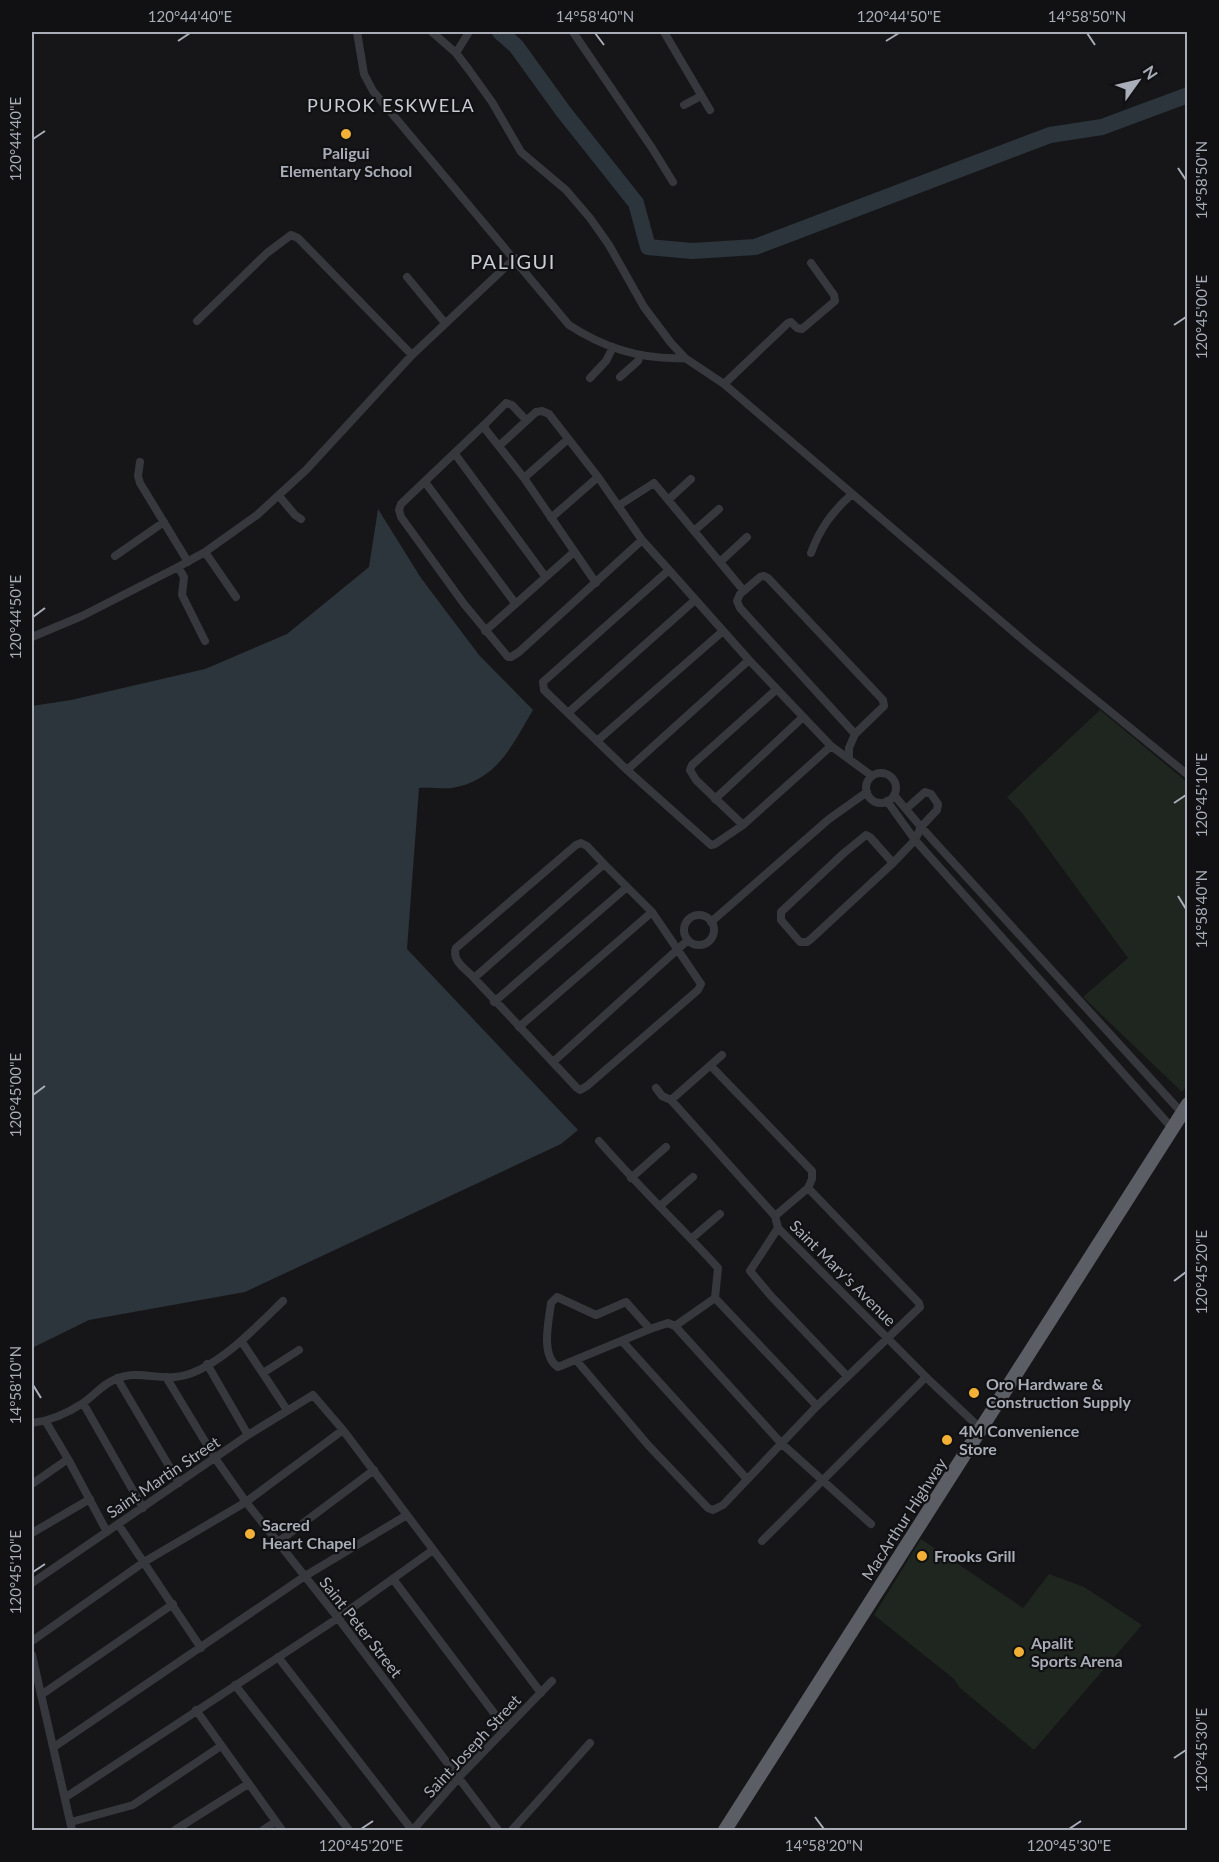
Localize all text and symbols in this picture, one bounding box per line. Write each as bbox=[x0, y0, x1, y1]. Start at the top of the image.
text: 120°44'40"E bbox=[148, 7, 232, 25]
text: 14°58'40"N bbox=[556, 7, 634, 25]
text: 120°44'50"E bbox=[857, 7, 941, 25]
text: 14°58'50"N bbox=[1048, 7, 1126, 25]
north arrow bbox=[1108, 51, 1168, 111]
text: N bbox=[1140, 62, 1162, 83]
district label: PUROK ESKWELA bbox=[307, 94, 475, 116]
text: 120°44'40"E bbox=[6, 97, 24, 181]
marker: Paligui Elementary School bbox=[339, 127, 353, 141]
text: 14°58'50"N bbox=[1192, 141, 1210, 219]
place label: Paligui Elementary School bbox=[280, 143, 412, 180]
district label: PALIGUI bbox=[470, 249, 556, 273]
text: 120°45'00"E bbox=[1192, 275, 1210, 359]
text: 120°44'50"E bbox=[6, 575, 24, 659]
text: 120°45'10"E bbox=[1192, 753, 1210, 837]
text: 14°58'40"N bbox=[1192, 870, 1210, 948]
text: 120°45'00"E bbox=[6, 1053, 24, 1137]
street label: Saint Mary's Avenue bbox=[786, 1216, 900, 1330]
text: 120°45'20"E bbox=[1192, 1230, 1210, 1314]
text: 14°58'10"N bbox=[6, 1346, 24, 1424]
place label: Oro Hardware & Construction Supply bbox=[986, 1374, 1132, 1411]
marker: Oro Hardware & Construction Supply bbox=[967, 1386, 981, 1400]
place label: 4M Convenience Store bbox=[959, 1421, 1080, 1458]
street label: Saint Martin Street bbox=[103, 1432, 223, 1521]
marker: 4M Convenience Store bbox=[940, 1433, 954, 1447]
street label: MacArthur Highway bbox=[857, 1454, 951, 1583]
place label: Sacred Heart Chapel bbox=[262, 1515, 356, 1552]
marker: Sacred Heart Chapel bbox=[243, 1527, 257, 1541]
text: 120°45'10"E bbox=[6, 1530, 24, 1614]
place label: Frooks Grill bbox=[934, 1546, 1015, 1565]
marker: Frooks Grill bbox=[915, 1549, 929, 1563]
street label: Saint Peter Street bbox=[316, 1573, 407, 1681]
place label: Apalit Sports Arena bbox=[1030, 1633, 1123, 1670]
marker: Apalit Sports Arena bbox=[1012, 1645, 1026, 1659]
street label: Saint Joseph Street bbox=[419, 1690, 524, 1801]
text: 120°45'30"E bbox=[1192, 1708, 1210, 1792]
text: 120°45'20"E bbox=[319, 1836, 403, 1854]
text: 14°58'20"N bbox=[785, 1836, 863, 1854]
text: 120°45'30"E bbox=[1027, 1836, 1111, 1854]

